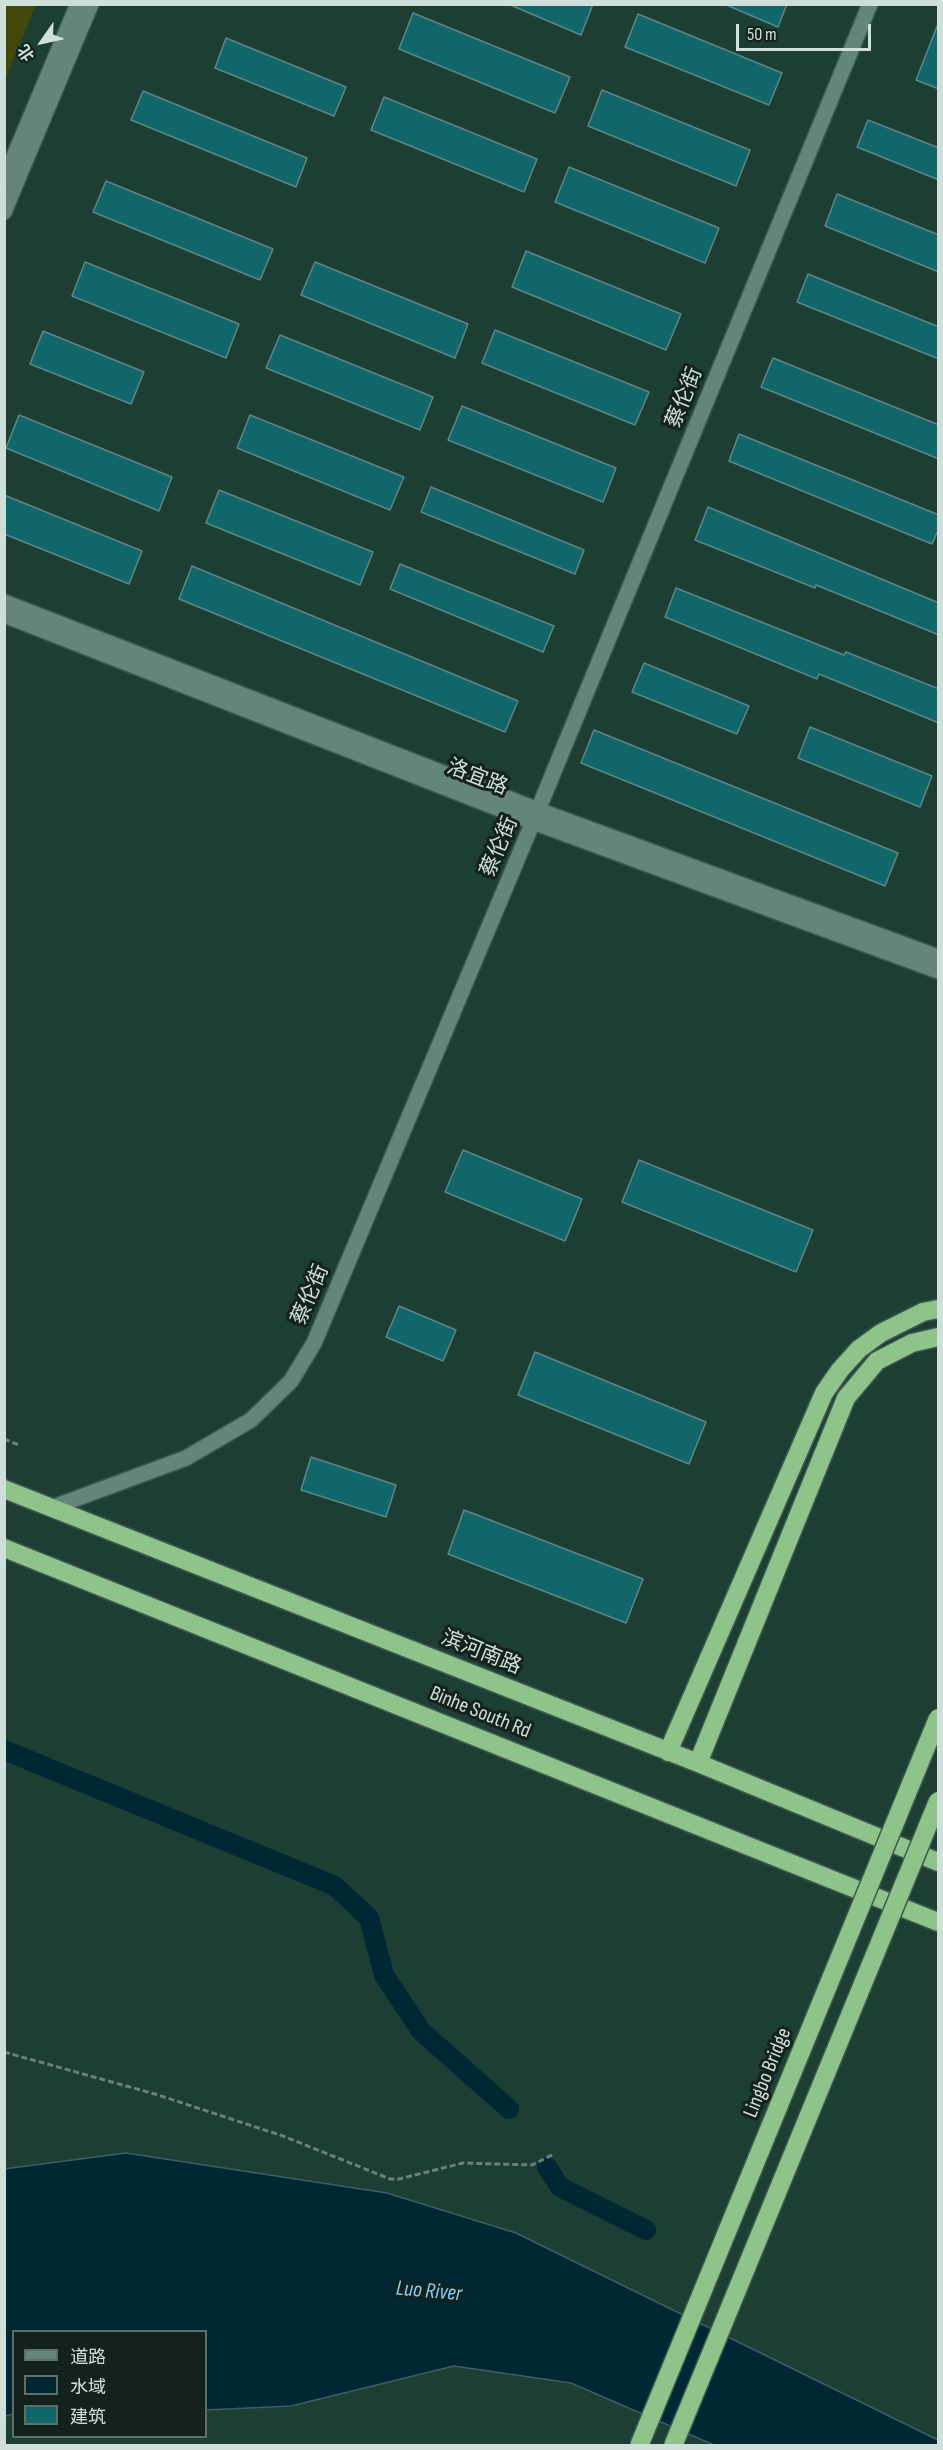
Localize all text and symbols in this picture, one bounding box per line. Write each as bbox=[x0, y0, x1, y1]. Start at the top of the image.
north arrow bbox=[12, 12, 72, 72]
scale bar bbox=[739, 12, 874, 50]
text: 50 m bbox=[747, 24, 777, 45]
text: 北 bbox=[14, 40, 39, 64]
street label: 蔡伦街 bbox=[662, 364, 708, 432]
street label: 洛宜路 bbox=[443, 755, 511, 801]
street label: 蔡伦街 bbox=[476, 813, 524, 881]
street label: 蔡伦街 bbox=[287, 1261, 335, 1329]
street label: 滨河南路 bbox=[437, 1626, 525, 1680]
street label: Binhe South Rd bbox=[426, 1681, 534, 1745]
street label: Lingbo Bridge bbox=[739, 2024, 797, 2122]
water label: Luo River bbox=[395, 2276, 463, 2308]
legend bbox=[12, 2330, 207, 2438]
text: 道路 bbox=[70, 2347, 106, 2368]
text: 水域 bbox=[70, 2377, 106, 2398]
text: 建筑 bbox=[70, 2407, 106, 2428]

